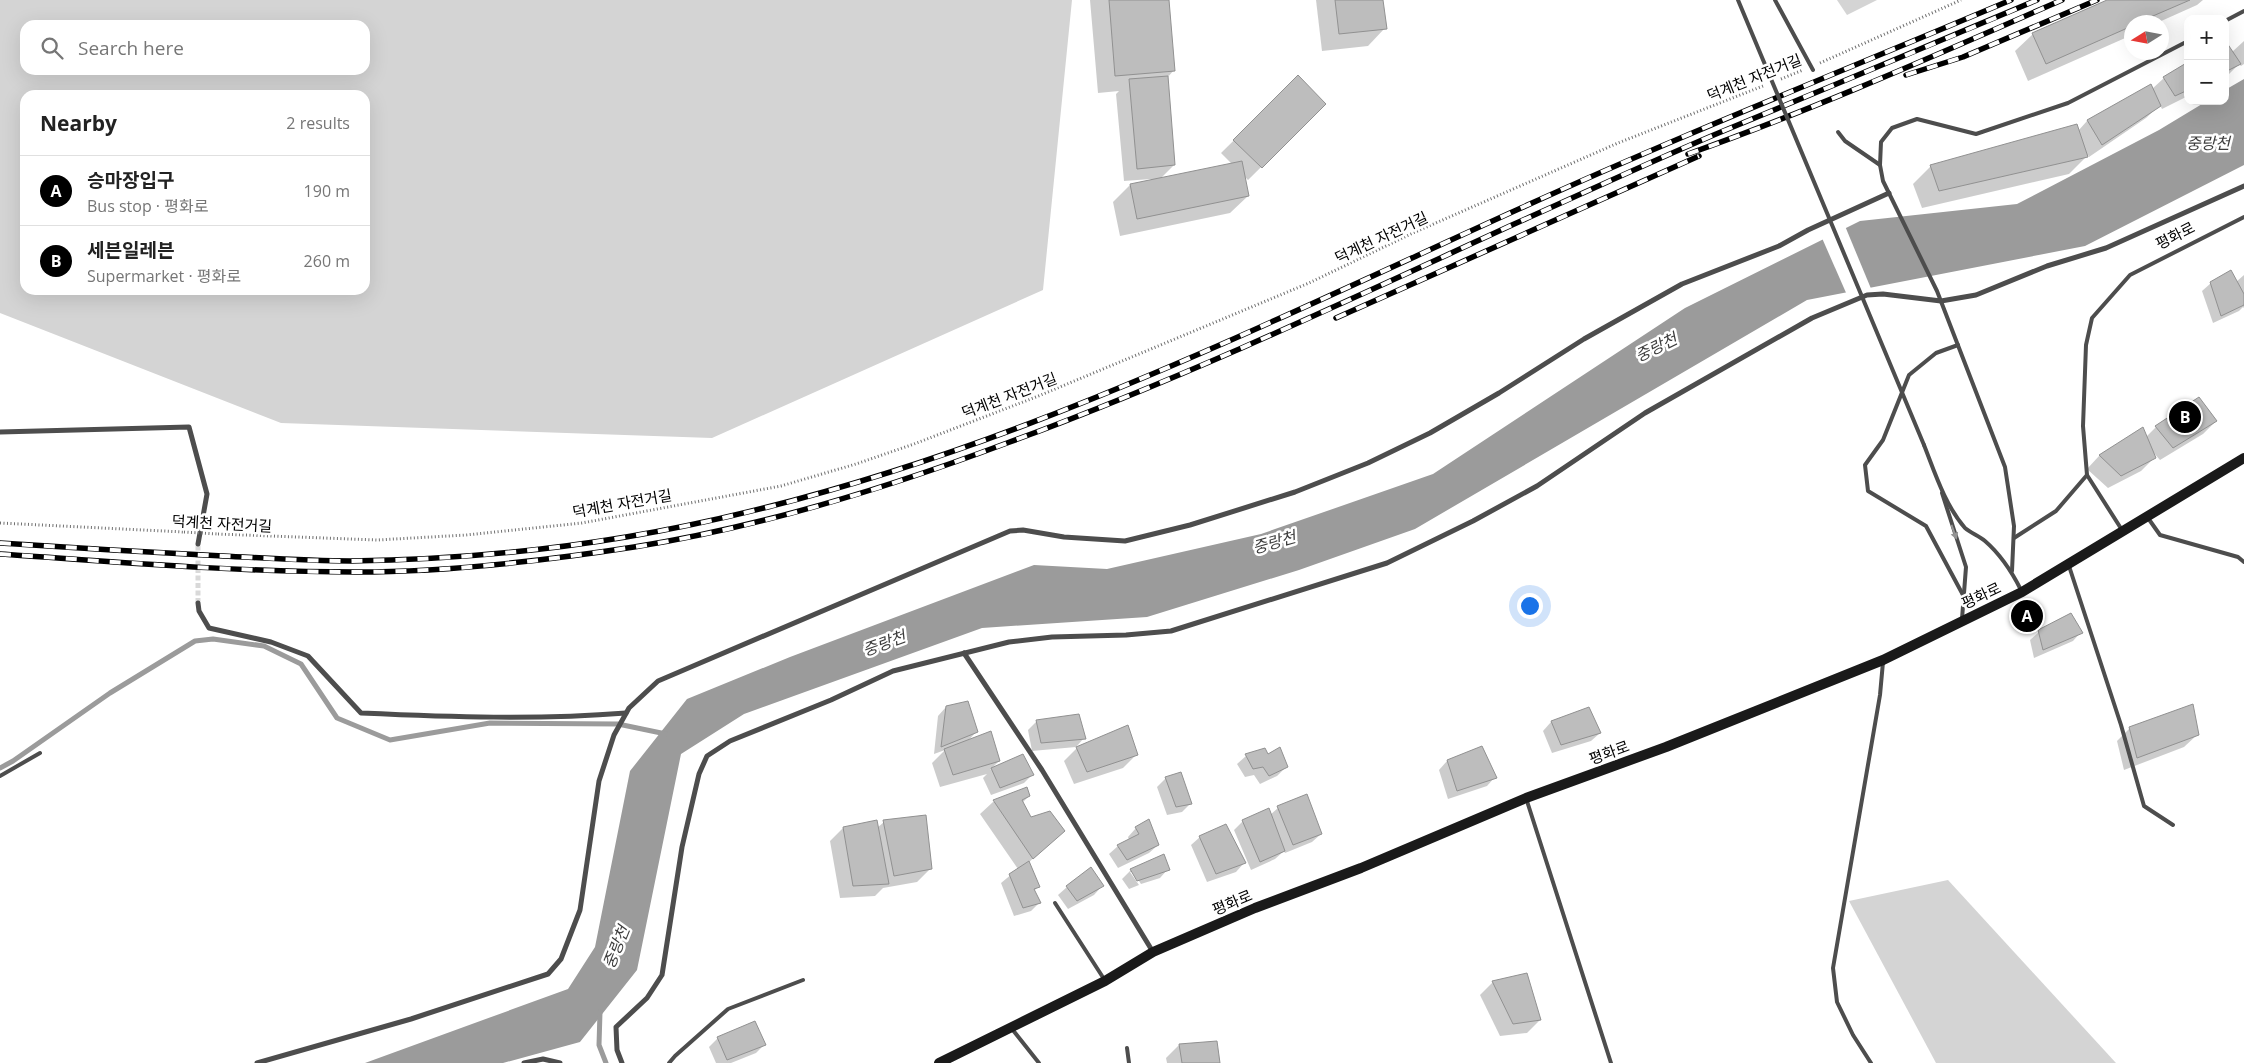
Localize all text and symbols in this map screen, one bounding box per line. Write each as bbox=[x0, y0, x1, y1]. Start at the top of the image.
north arrow bbox=[2124, 15, 2169, 60]
map controls bbox=[2184, 15, 2229, 105]
button: + bbox=[2184, 15, 2229, 60]
search box bbox=[20, 20, 370, 75]
icon: search bbox=[38, 34, 66, 62]
text: Search here bbox=[78, 35, 184, 61]
street label: 덕계천 자전거길 bbox=[1704, 49, 1804, 105]
button: − bbox=[2184, 60, 2229, 105]
text: Nearby bbox=[40, 109, 117, 137]
text: 2 results bbox=[286, 112, 350, 134]
water label: 중랑천 bbox=[2186, 132, 2232, 154]
text: 승마장입구 bbox=[87, 167, 174, 193]
text: A bbox=[50, 180, 62, 202]
text: 190 m bbox=[304, 180, 350, 202]
text: Bus stop · 평화로 bbox=[87, 195, 208, 217]
street label: 덕계천 자전거길 bbox=[1331, 207, 1431, 267]
street label: 평화로 bbox=[2152, 217, 2198, 253]
text: 세븐일레븐 bbox=[87, 237, 174, 263]
text: B bbox=[51, 250, 61, 272]
text: 260 m bbox=[304, 250, 350, 272]
text: Supermarket · 평화로 bbox=[87, 265, 241, 287]
water label: 중랑천 bbox=[1631, 326, 1683, 367]
street label: 덕계천 자전거길 bbox=[959, 368, 1059, 422]
pin: B bbox=[2169, 398, 2201, 436]
street label: 덕계천 자전거길 bbox=[571, 484, 673, 522]
street label: 덕계천 자전거길 bbox=[171, 510, 273, 536]
water label: 중랑천 bbox=[1250, 525, 1300, 559]
one-way arrow bbox=[1951, 525, 1958, 540]
street label: 평화로 bbox=[1958, 577, 2004, 613]
your location bbox=[1517, 593, 1543, 619]
pin: A bbox=[2011, 597, 2043, 635]
water label: 중랑천 bbox=[859, 624, 911, 661]
street label: 평화로 bbox=[1586, 736, 1632, 768]
street label: 평화로 bbox=[1209, 885, 1255, 919]
water label: 중랑천 bbox=[598, 920, 635, 972]

